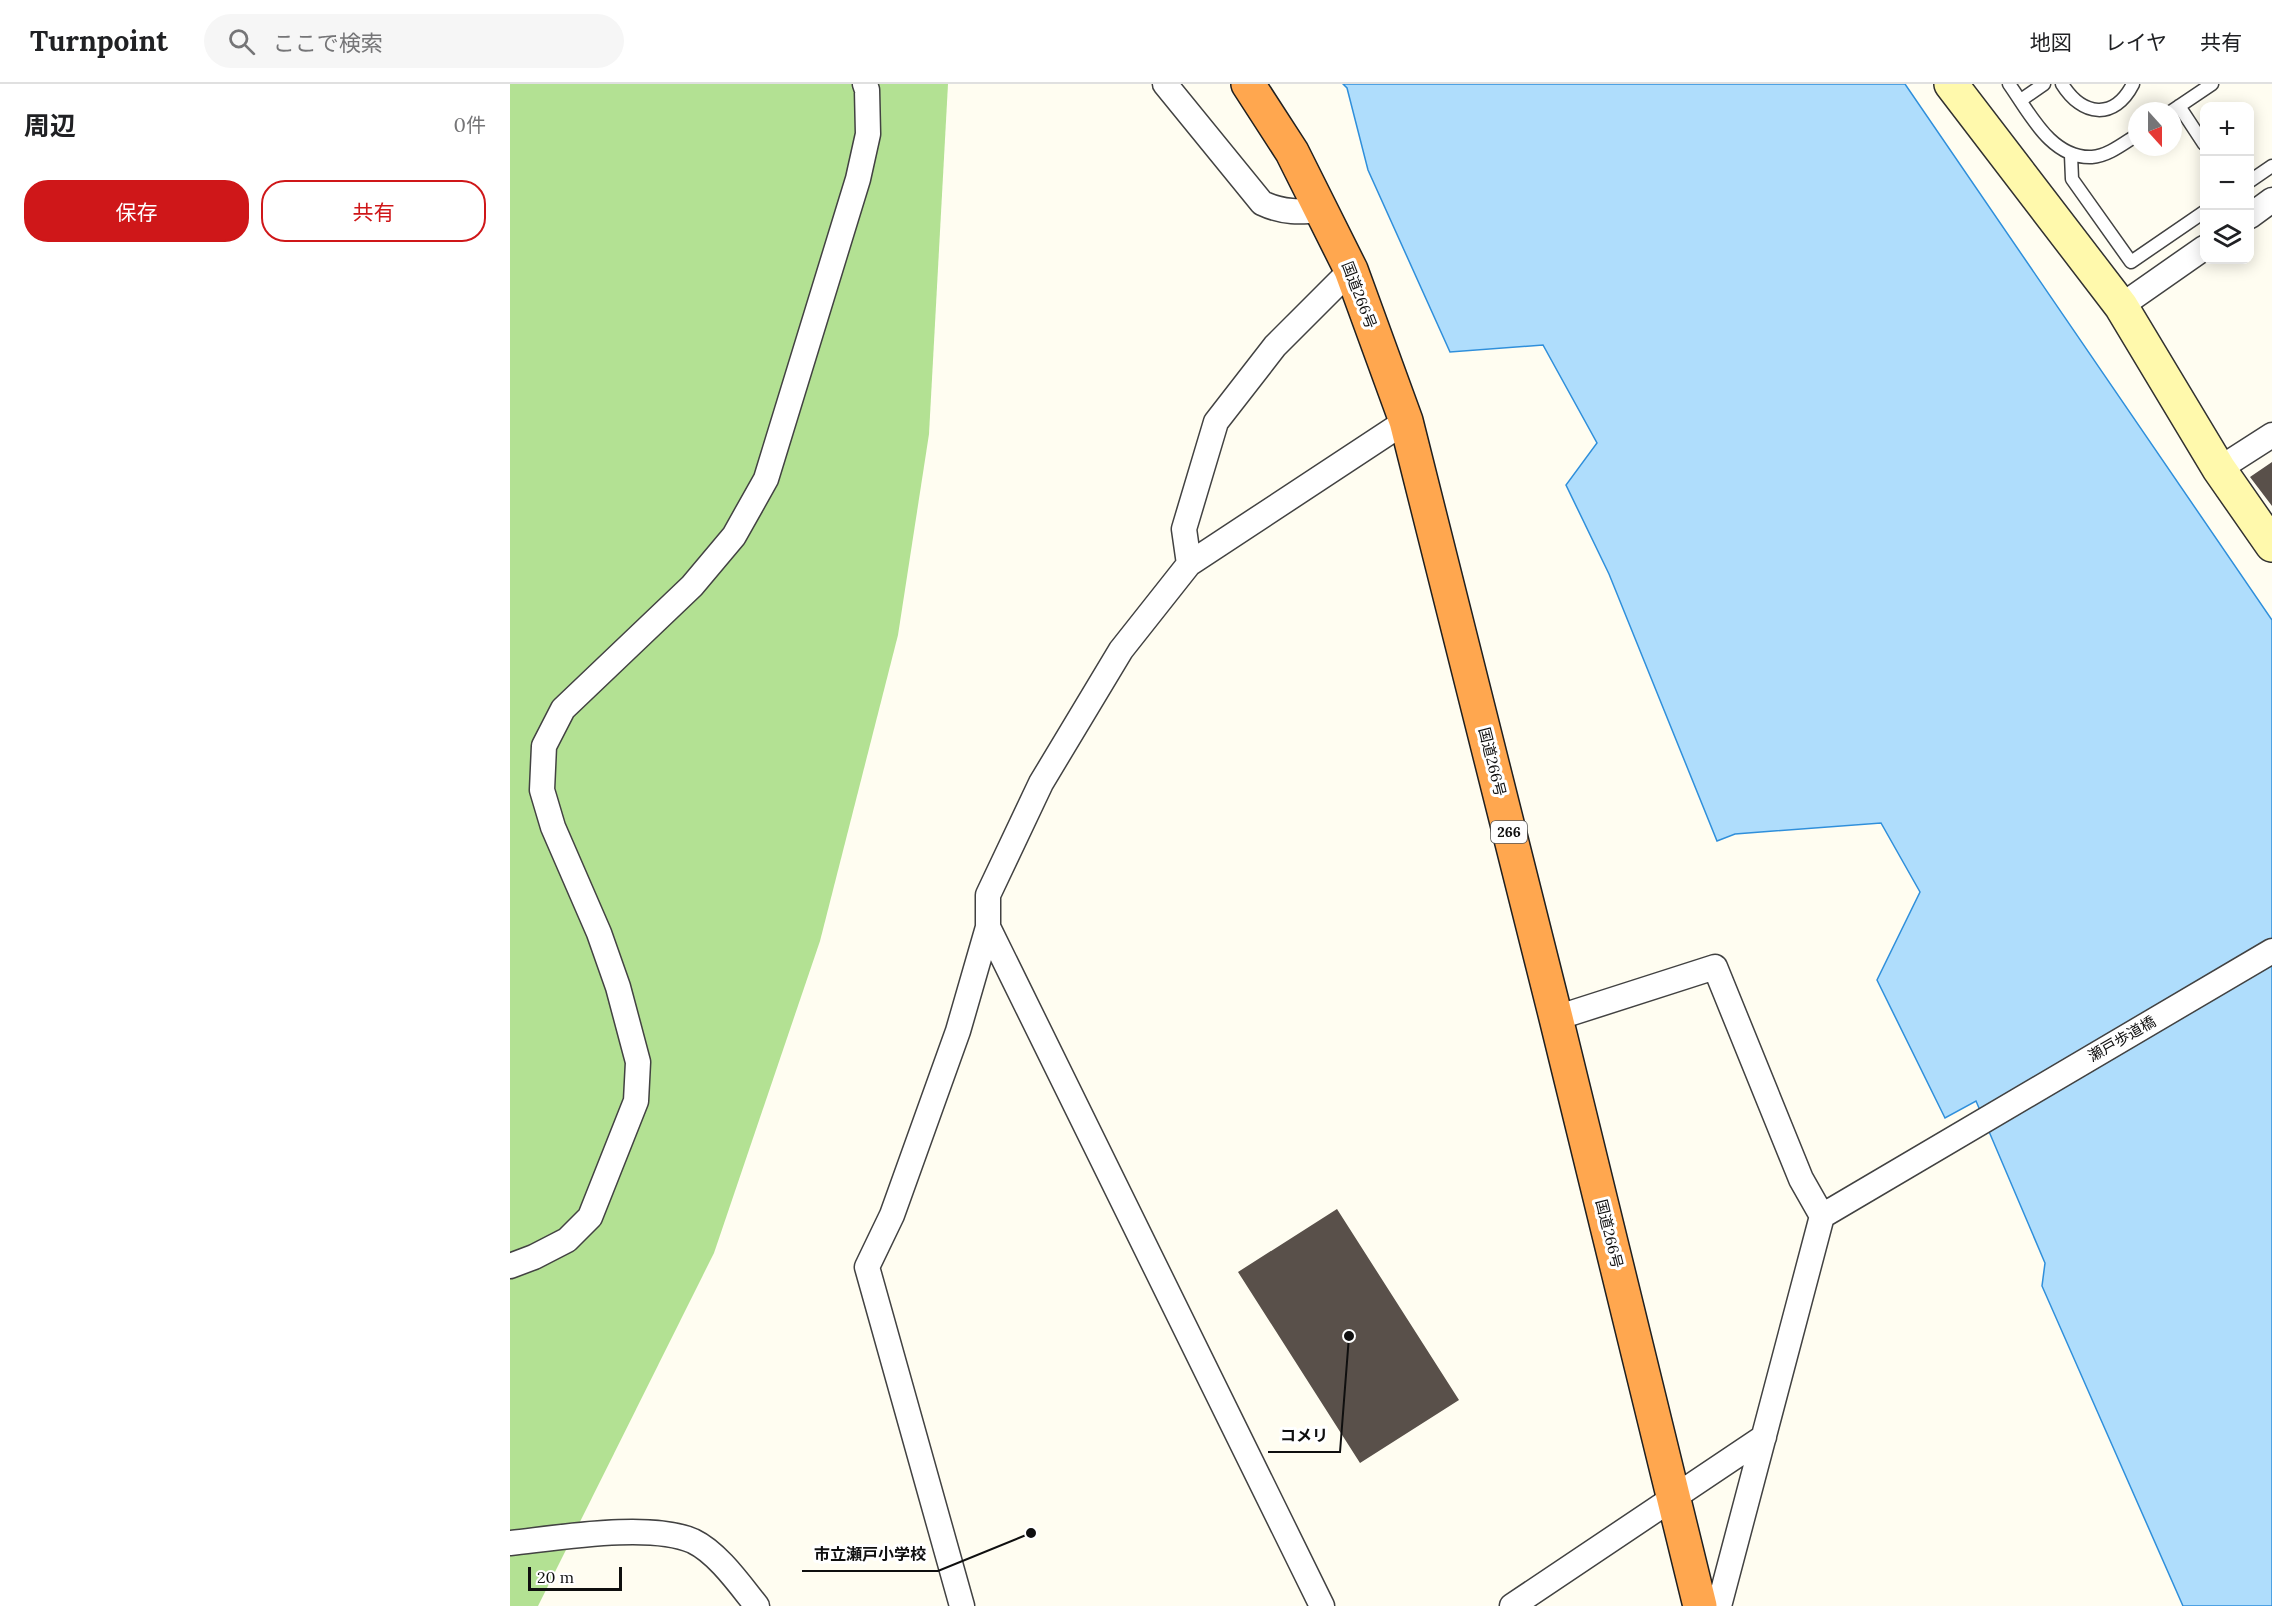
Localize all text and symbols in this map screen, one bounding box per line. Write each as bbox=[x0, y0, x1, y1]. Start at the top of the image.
search box bbox=[204, 14, 624, 68]
text: Turnpoint bbox=[30, 23, 168, 59]
icon: search bbox=[225, 25, 258, 58]
text: ここで検索 bbox=[273, 29, 383, 57]
text: 地図 bbox=[2030, 29, 2072, 56]
text: レイヤ bbox=[2105, 29, 2167, 56]
text: 共有 bbox=[2200, 29, 2242, 56]
north arrow bbox=[2128, 102, 2182, 156]
map controls bbox=[2200, 102, 2254, 264]
button: + bbox=[2200, 102, 2254, 156]
text: 周辺 bbox=[24, 109, 76, 142]
text: 0件 bbox=[454, 112, 486, 137]
button: − bbox=[2200, 156, 2254, 210]
button: 保存 bbox=[24, 180, 249, 242]
button: 共有 bbox=[261, 180, 486, 242]
button: layers bbox=[2200, 210, 2254, 264]
street label: 国道266号 bbox=[1338, 259, 1381, 331]
street label: 国道266号 bbox=[1475, 725, 1510, 798]
road number: 266 bbox=[1491, 821, 1527, 843]
street label: 瀬戸歩道橋 bbox=[2085, 1012, 2159, 1066]
street label: 国道266号 bbox=[1592, 1197, 1627, 1270]
callout: コメリ bbox=[1268, 1418, 1340, 1452]
text: コメリ bbox=[1280, 1425, 1328, 1445]
callout: 市立瀬戸小学校 bbox=[802, 1537, 938, 1571]
text: 市立瀬戸小学校 bbox=[814, 1544, 926, 1564]
scale bar bbox=[528, 1564, 622, 1592]
text: 20 m bbox=[537, 1567, 574, 1587]

